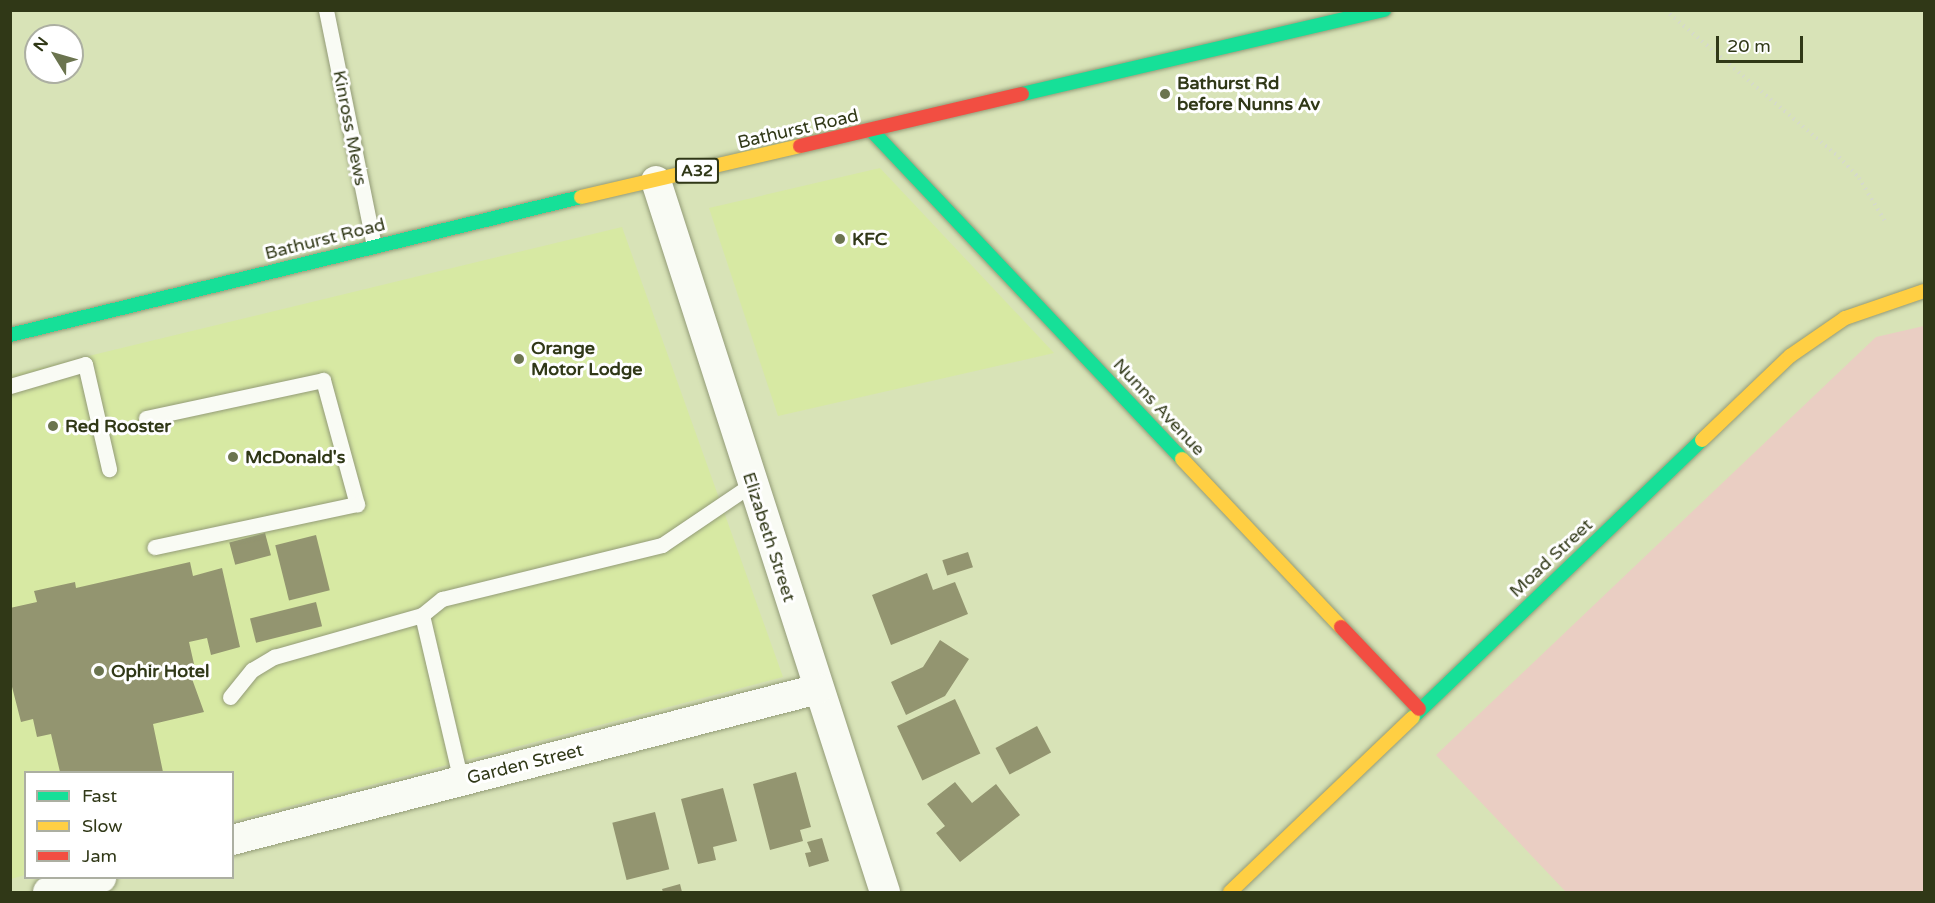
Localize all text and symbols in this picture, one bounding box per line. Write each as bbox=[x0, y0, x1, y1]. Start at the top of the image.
north arrow bbox=[24, 24, 84, 84]
scale bar bbox=[1719, 24, 1806, 62]
text: N bbox=[29, 33, 53, 56]
text: 20 m bbox=[1727, 35, 1771, 57]
street label: Kinross Mews bbox=[328, 68, 372, 188]
place label: Bathurst Rd before Nunns Av bbox=[1177, 73, 1320, 116]
marker: Bathurst Rd before Nunns Av bbox=[1158, 87, 1172, 101]
street label: Bathurst Road bbox=[735, 105, 861, 153]
road number: A32 bbox=[674, 158, 720, 184]
street label: Bathurst Road bbox=[263, 214, 387, 264]
place label: KFC bbox=[852, 228, 887, 250]
marker: KFC bbox=[833, 232, 847, 246]
place label: Orange Motor Lodge bbox=[531, 338, 642, 380]
marker: Orange Motor Lodge bbox=[512, 352, 526, 366]
street label: Nunns Avenue bbox=[1109, 354, 1209, 460]
place label: Red Rooster bbox=[65, 415, 171, 437]
marker: Red Rooster bbox=[46, 419, 60, 433]
place label: McDonald's bbox=[245, 446, 345, 468]
marker: McDonald's bbox=[226, 450, 240, 464]
street label: Elizabeth Street bbox=[738, 469, 800, 605]
street label: Moad Street bbox=[1505, 514, 1597, 602]
place label: Ophir Hotel bbox=[111, 660, 209, 682]
marker: Ophir Hotel bbox=[92, 664, 106, 678]
street label: Garden Street bbox=[465, 739, 585, 789]
legend bbox=[24, 771, 234, 879]
text: Fast bbox=[82, 785, 117, 807]
text: Slow bbox=[82, 815, 123, 837]
text: Jam bbox=[82, 845, 117, 867]

